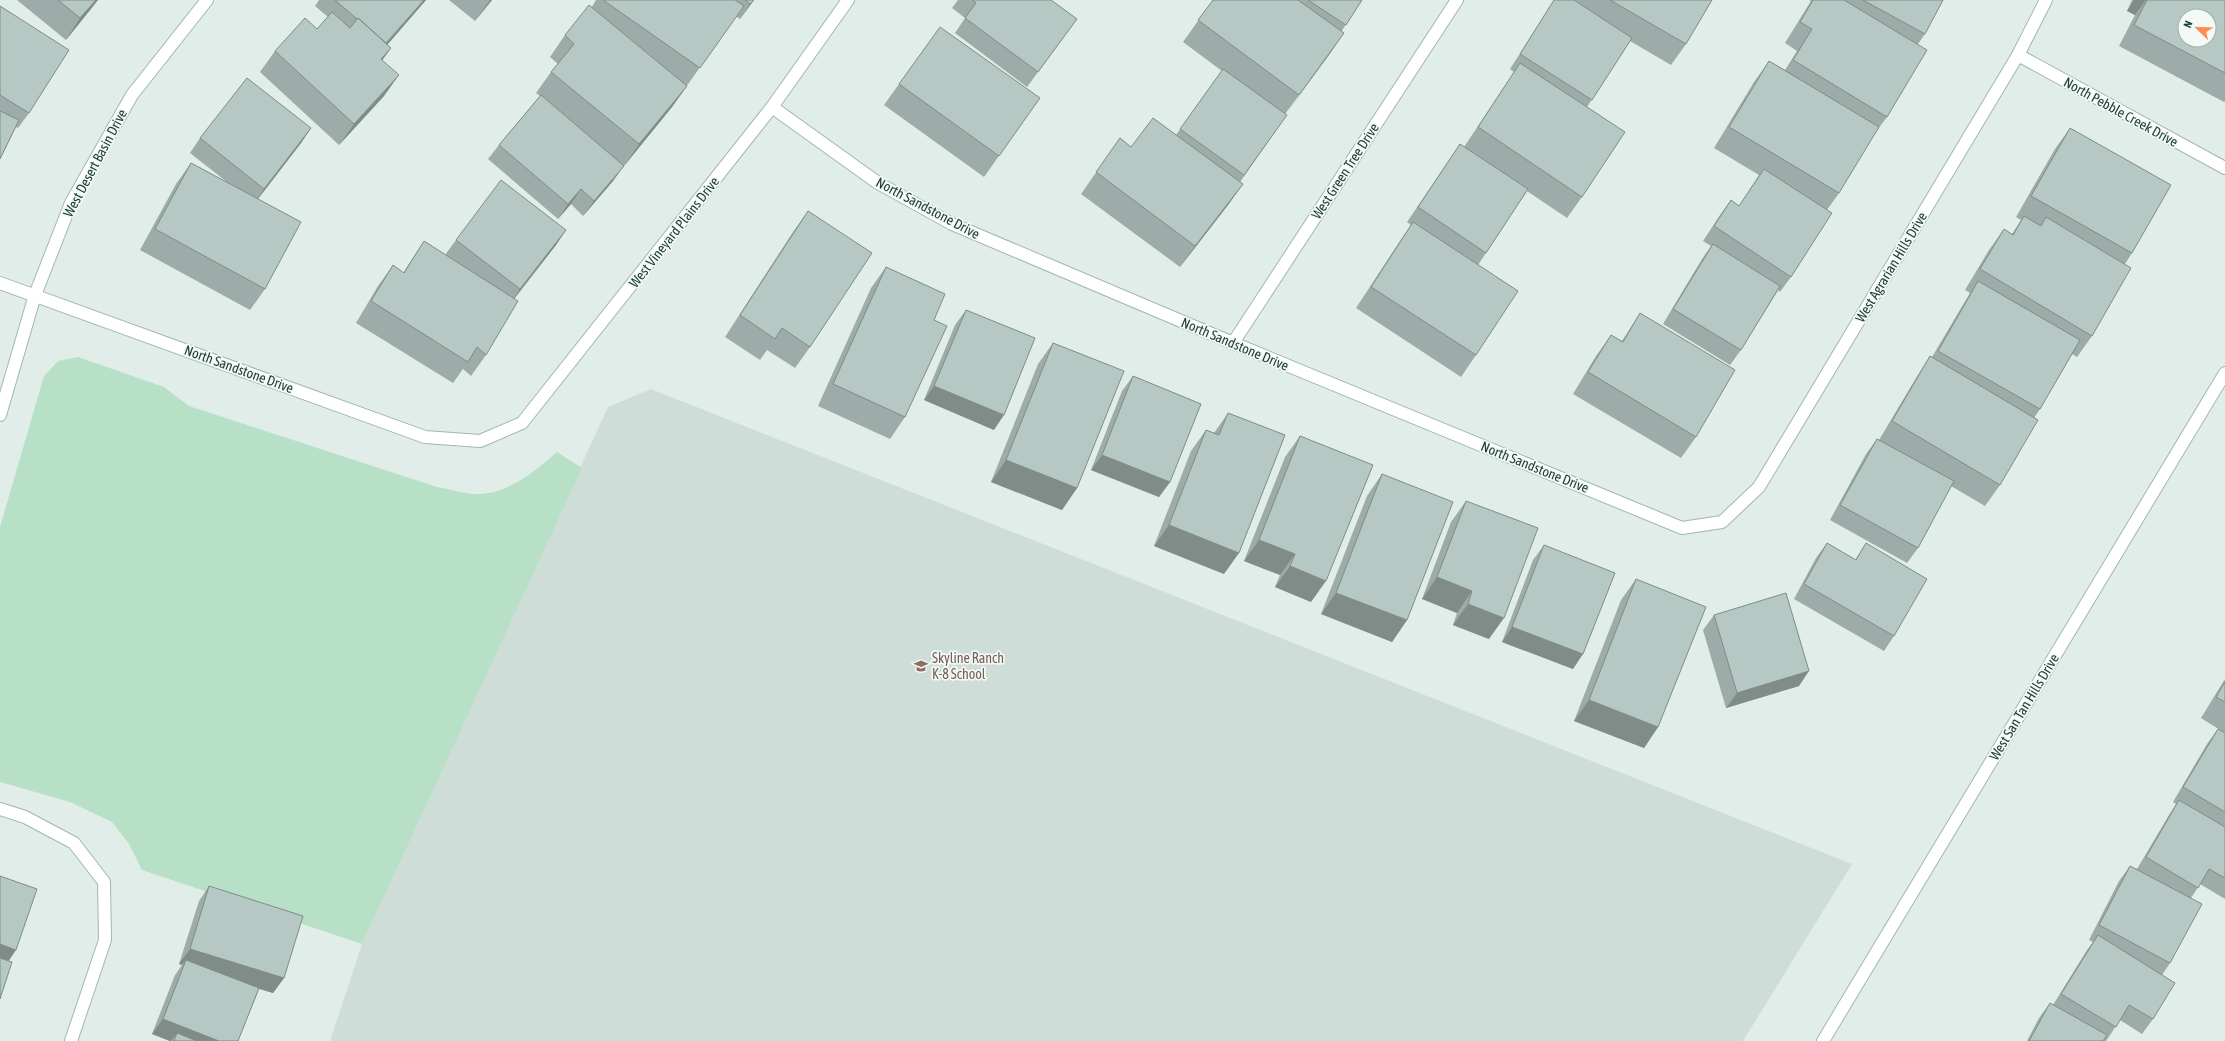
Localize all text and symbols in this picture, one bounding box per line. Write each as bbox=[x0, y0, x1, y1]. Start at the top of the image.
north arrow bbox=[2177, 8, 2217, 48]
text: N bbox=[2181, 19, 2195, 29]
street label: North Pebble Creek Drive bbox=[2061, 74, 2181, 150]
street label: West Desert Basin Drive bbox=[60, 106, 130, 220]
street label: West Green Tree Drive bbox=[1308, 120, 1382, 222]
street label: West Vineyard Plains Drive bbox=[626, 173, 722, 291]
street label: North Sandstone Drive bbox=[873, 174, 983, 242]
street label: West Agrarian Hills Drive bbox=[1852, 209, 1930, 325]
street label: North Sandstone Drive bbox=[1179, 314, 1291, 374]
street label: North Sandstone Drive bbox=[182, 342, 296, 396]
street label: North Sandstone Drive bbox=[1479, 438, 1591, 496]
place label: Skyline Ranch K-8 School bbox=[932, 650, 1004, 682]
street label: West San Tan Hills Drive bbox=[1986, 651, 2062, 763]
school or university icon: Skyline Ranch K-8 School bbox=[913, 658, 929, 674]

